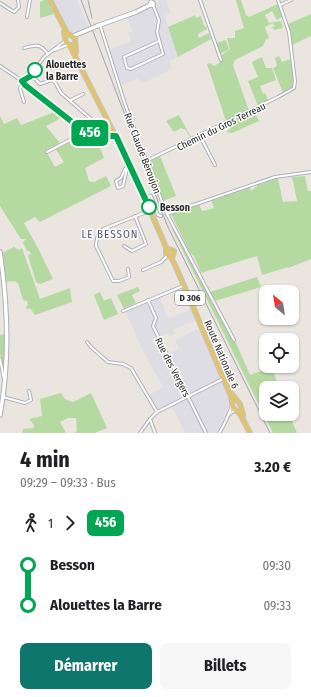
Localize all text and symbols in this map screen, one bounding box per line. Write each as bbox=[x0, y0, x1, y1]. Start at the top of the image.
place label: Alouettes la Barre bbox=[45, 59, 87, 83]
marker: Alouettes la Barre bbox=[27, 62, 43, 78]
street label: Chemin du Gros Terreau bbox=[175, 100, 268, 154]
street label: Rue Claude Béroujon bbox=[121, 111, 163, 195]
line badge: 456 bbox=[67, 120, 113, 146]
text: 456 bbox=[79, 124, 101, 141]
marker: Besson bbox=[141, 199, 157, 215]
place label: Besson bbox=[160, 202, 190, 214]
district label: LE BESSON bbox=[81, 228, 139, 241]
north arrow bbox=[259, 285, 299, 325]
map controls bbox=[259, 285, 299, 421]
road number: D 306 bbox=[175, 291, 205, 305]
street label: Route Nationale 6 bbox=[201, 318, 241, 390]
button: locate bbox=[259, 333, 299, 373]
street label: Rue des Vergers bbox=[152, 336, 192, 399]
button: layers bbox=[259, 381, 299, 421]
text: 4 min bbox=[20, 446, 70, 473]
text: 3.20 € bbox=[254, 458, 291, 476]
text: 09:29 – 09:33 · Bus bbox=[20, 475, 116, 490]
icon: walk bbox=[20, 512, 42, 534]
icon: forward bbox=[59, 512, 81, 534]
text: 456 bbox=[95, 514, 116, 531]
text: 1 bbox=[48, 516, 53, 531]
text: Besson bbox=[50, 556, 95, 574]
text: 09:30 bbox=[263, 558, 291, 573]
text: Alouettes la Barre bbox=[50, 596, 162, 614]
text: 09:33 bbox=[263, 598, 291, 613]
button: Démarrer bbox=[20, 643, 152, 689]
button: Billets bbox=[160, 643, 291, 689]

